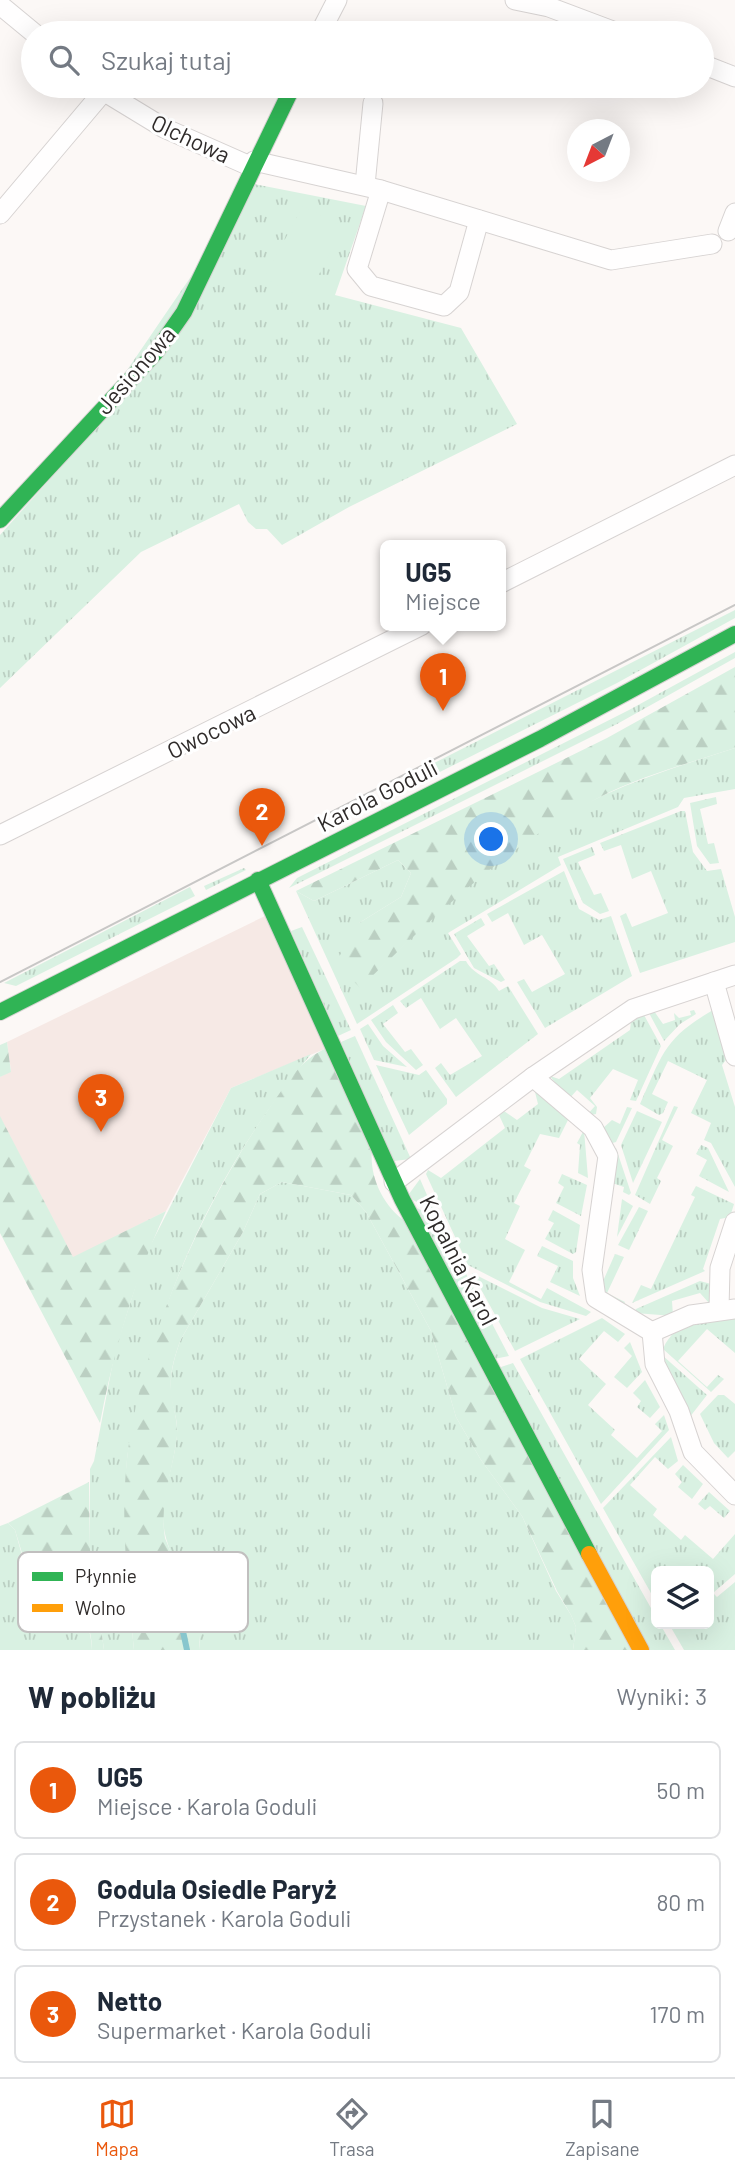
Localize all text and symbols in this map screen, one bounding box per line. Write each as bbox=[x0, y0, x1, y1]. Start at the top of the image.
search box bbox=[21, 21, 714, 98]
icon: search bbox=[45, 41, 83, 79]
text: Szukaj tutaj bbox=[101, 44, 232, 75]
street label: Olchowa bbox=[147, 108, 235, 168]
north arrow bbox=[567, 119, 630, 182]
street label: Jesionowa bbox=[89, 320, 181, 420]
popup bbox=[380, 540, 506, 631]
text: UG5 bbox=[405, 556, 451, 587]
text: Miejsce bbox=[405, 587, 481, 615]
pin: 1 bbox=[420, 653, 466, 711]
street label: Owocowa bbox=[162, 698, 260, 764]
street label: Karola Goduli bbox=[312, 753, 442, 837]
pin: 2 bbox=[239, 788, 285, 846]
your location bbox=[474, 822, 508, 856]
pin: 3 bbox=[78, 1074, 124, 1132]
street label: Kopalnia Karol bbox=[414, 1190, 504, 1330]
legend bbox=[18, 1552, 248, 1632]
text: Płynnie bbox=[75, 1564, 137, 1587]
map controls bbox=[651, 1566, 714, 1629]
button: layers bbox=[651, 1566, 714, 1629]
text: Wolno bbox=[75, 1596, 126, 1619]
text: W pobliżu bbox=[28, 1678, 156, 1714]
text: Wyniki: 3 bbox=[617, 1682, 707, 1710]
text: UG5 bbox=[97, 1761, 143, 1792]
text: 1 bbox=[49, 1776, 57, 1804]
text: 50 m bbox=[657, 1776, 705, 1804]
text: Miejsce · Karola Goduli bbox=[97, 1792, 317, 1820]
text: Godula Osiedle Paryż bbox=[97, 1873, 336, 1904]
text: 2 bbox=[47, 1888, 59, 1916]
text: 80 m bbox=[656, 1888, 705, 1916]
text: Przystanek · Karola Goduli bbox=[97, 1904, 351, 1932]
text: Netto bbox=[97, 1985, 162, 2016]
text: 3 bbox=[47, 2000, 59, 2028]
text: 170 m bbox=[649, 2000, 705, 2028]
text: Supermarket · Karola Goduli bbox=[97, 2016, 372, 2044]
tab: Mapa bbox=[95, 2095, 139, 2160]
tab: Trasa bbox=[329, 2095, 375, 2160]
tab: Zapisane bbox=[565, 2095, 640, 2160]

